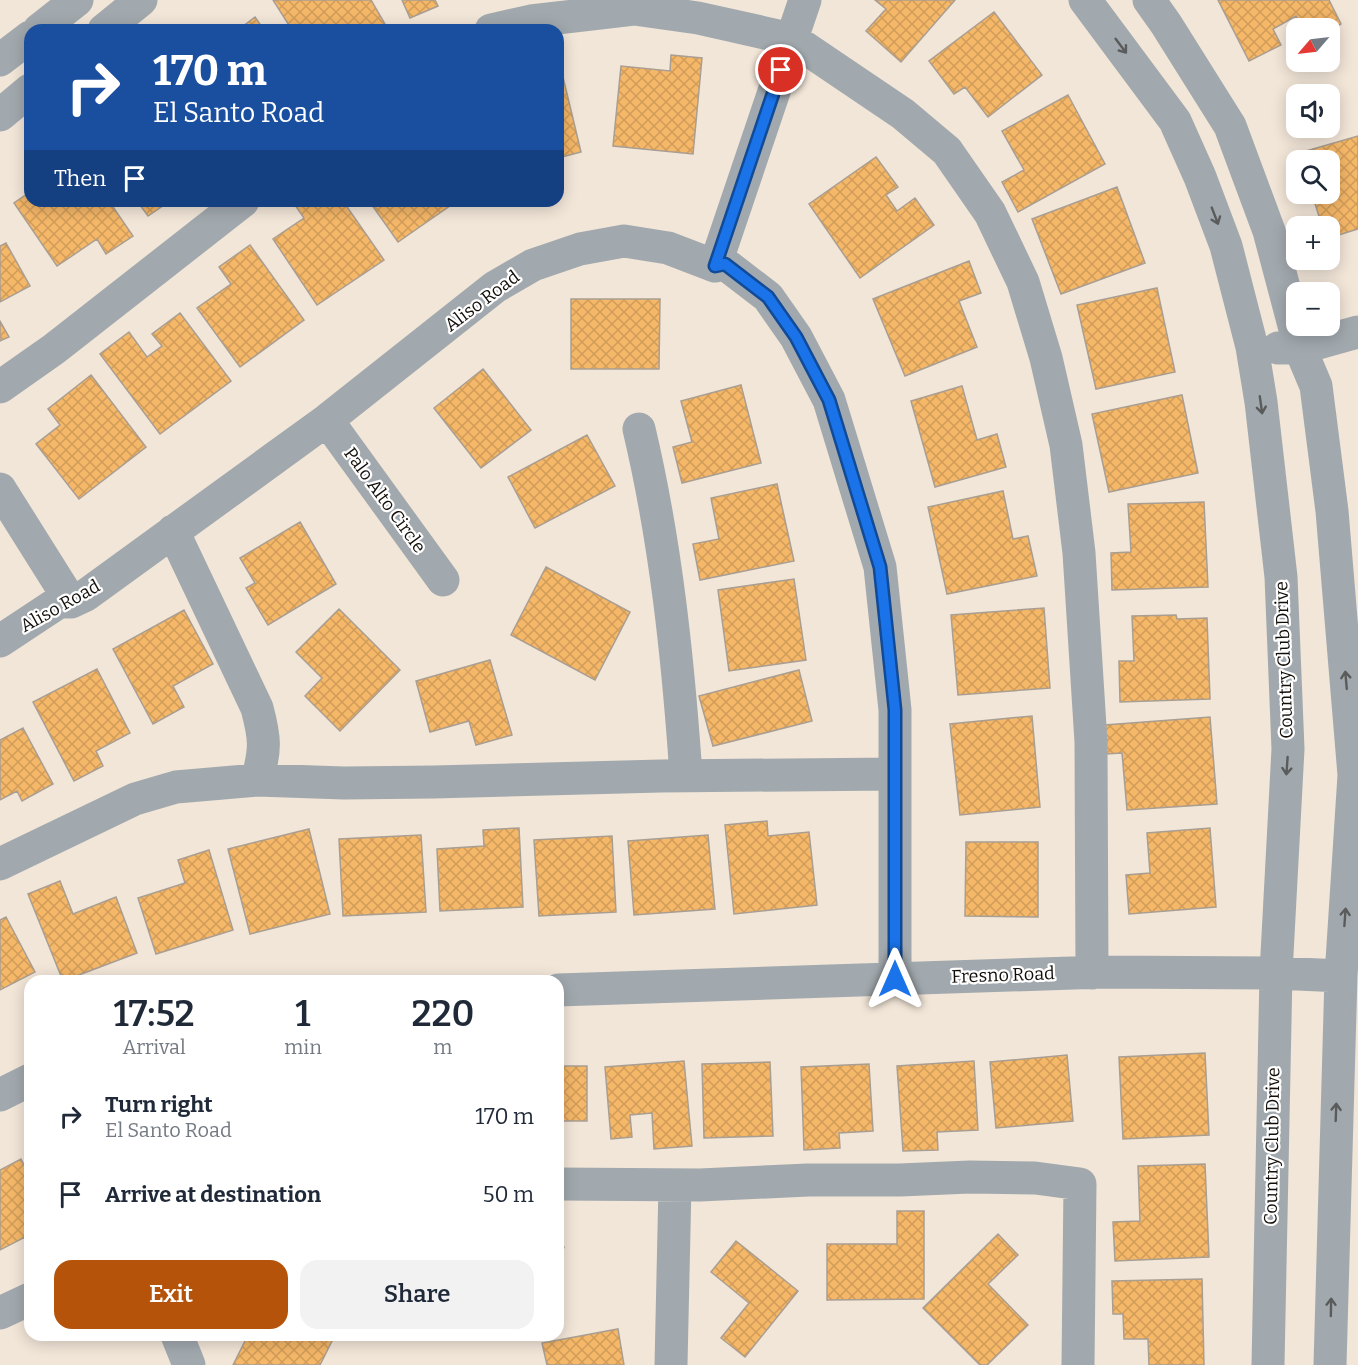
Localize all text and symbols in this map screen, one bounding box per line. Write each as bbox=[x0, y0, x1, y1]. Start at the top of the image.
north arrow bbox=[1286, 18, 1340, 72]
map controls bbox=[1286, 18, 1340, 336]
one-way arrow bbox=[1114, 38, 1127, 54]
pin bbox=[755, 44, 806, 95]
text: 170 m bbox=[153, 46, 267, 96]
icon: right bbox=[54, 48, 132, 126]
icon: arrive bbox=[764, 53, 797, 86]
button: sound bbox=[1286, 84, 1340, 138]
text: El Santo Road bbox=[153, 97, 324, 129]
button: search bbox=[1286, 150, 1340, 204]
icon: arrive bbox=[118, 162, 151, 195]
text: Then bbox=[54, 165, 106, 192]
one-way arrow bbox=[1210, 206, 1221, 224]
button: + bbox=[1286, 216, 1340, 270]
street label: Aliso Road bbox=[440, 266, 524, 336]
button: − bbox=[1286, 282, 1340, 336]
one-way arrow bbox=[1256, 394, 1267, 414]
street label: Palo Alto Circle bbox=[339, 443, 431, 557]
street label: Aliso Road bbox=[16, 575, 104, 637]
street label: Country Club Drive bbox=[1270, 581, 1298, 739]
one-way arrow bbox=[1341, 671, 1352, 691]
one-way arrow bbox=[1281, 756, 1292, 776]
one-way arrow bbox=[1340, 907, 1351, 927]
position arrow bbox=[863, 947, 927, 1011]
street label: Fresno Road bbox=[951, 962, 1055, 988]
text: 17:52 bbox=[114, 992, 195, 1036]
text: 1 bbox=[295, 992, 311, 1036]
text: 220 bbox=[411, 992, 474, 1036]
text: Arrival bbox=[122, 1035, 186, 1059]
text: min bbox=[284, 1035, 322, 1059]
text: m bbox=[433, 1035, 452, 1059]
street label: Country Club Drive bbox=[1260, 1067, 1284, 1225]
text: Turn right bbox=[105, 1091, 213, 1118]
icon: right bbox=[54, 1100, 87, 1133]
one-way arrow bbox=[1331, 1102, 1342, 1122]
text: 170 m bbox=[475, 1103, 534, 1130]
text: El Santo Road bbox=[105, 1118, 232, 1142]
icon: arrive bbox=[54, 1178, 87, 1211]
text: Arrive at destination bbox=[105, 1181, 321, 1208]
text: 50 m bbox=[483, 1181, 534, 1208]
button: Exit bbox=[54, 1260, 288, 1329]
button: Share bbox=[300, 1260, 534, 1329]
one-way arrow bbox=[1325, 1297, 1336, 1317]

